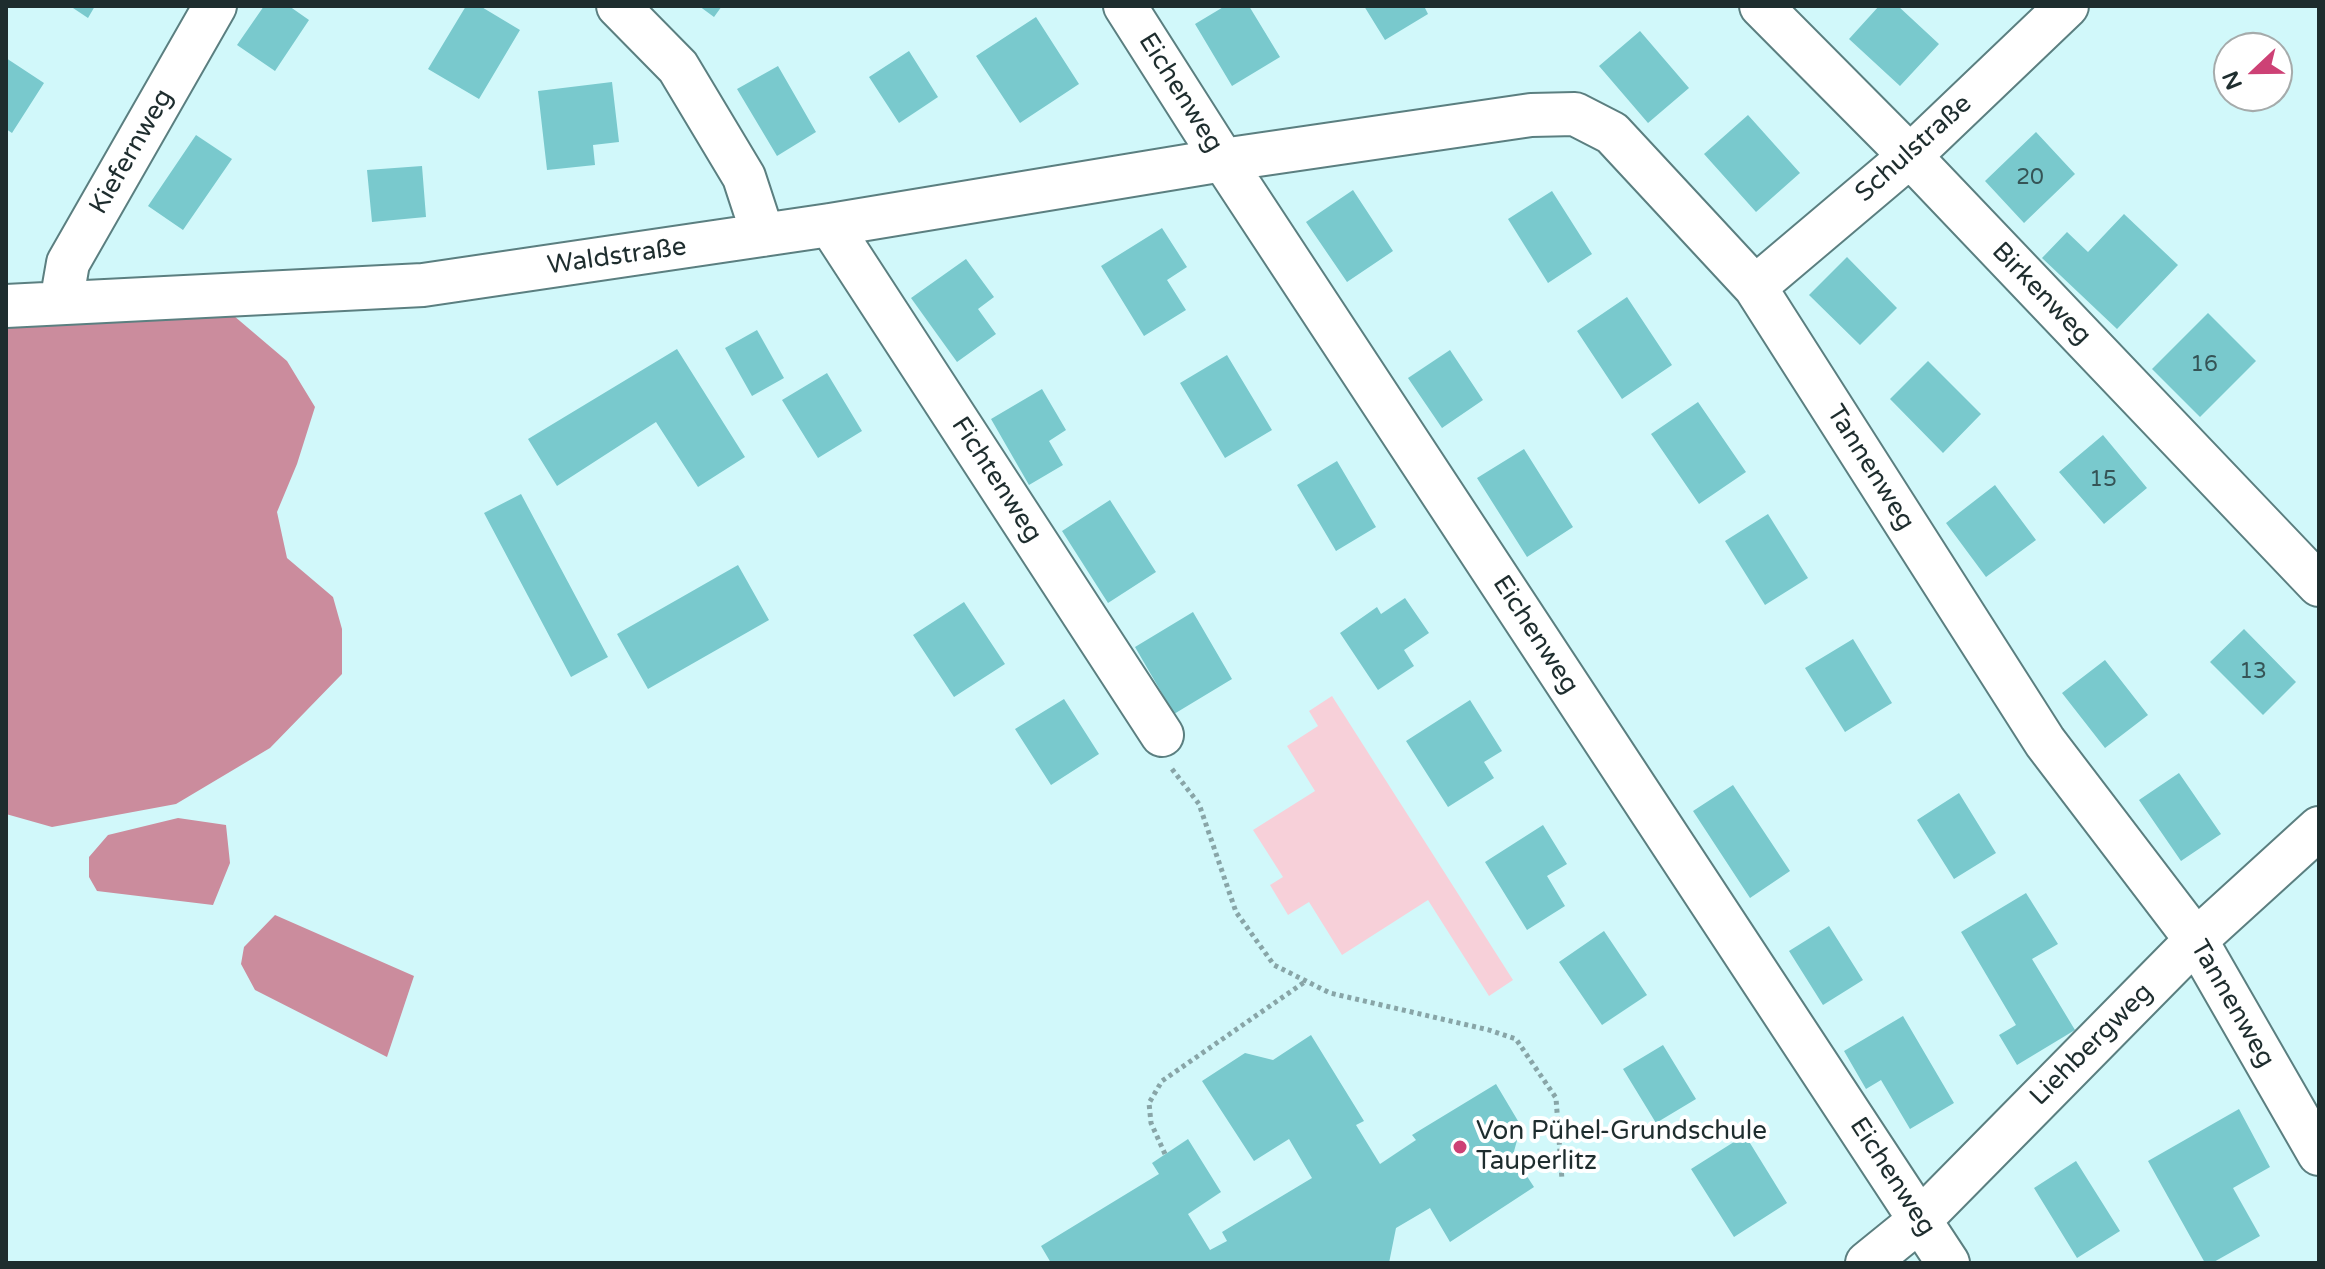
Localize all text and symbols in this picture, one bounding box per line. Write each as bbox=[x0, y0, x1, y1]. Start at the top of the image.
street label: Eichenweg bbox=[1131, 28, 1229, 158]
north arrow bbox=[2213, 32, 2293, 112]
text: N bbox=[2217, 67, 2248, 93]
street label: Kiefernweg bbox=[84, 84, 180, 220]
street label: Schulstraße bbox=[1850, 89, 1978, 209]
house number: 20 bbox=[2016, 165, 2044, 191]
street label: Waldstraße bbox=[545, 232, 689, 282]
street label: Birkenweg bbox=[1985, 236, 2097, 352]
house number: 16 bbox=[2190, 352, 2218, 378]
street label: Tannenweg bbox=[1819, 400, 1921, 536]
street label: Fichtenweg bbox=[944, 412, 1048, 548]
house number: 15 bbox=[2089, 467, 2117, 493]
street label: Eichenweg bbox=[1485, 570, 1585, 700]
house number: 13 bbox=[2239, 659, 2267, 685]
street label: Tannenweg bbox=[2183, 935, 2281, 1073]
street label: Liehbergweg bbox=[2024, 977, 2160, 1113]
street label: Eichenweg bbox=[1842, 1112, 1942, 1242]
place label: Von Pühel-Grundschule Tauperlitz bbox=[1476, 1116, 1767, 1178]
marker: Von Pühel-Grundschule Tauperlitz bbox=[1451, 1138, 1469, 1156]

